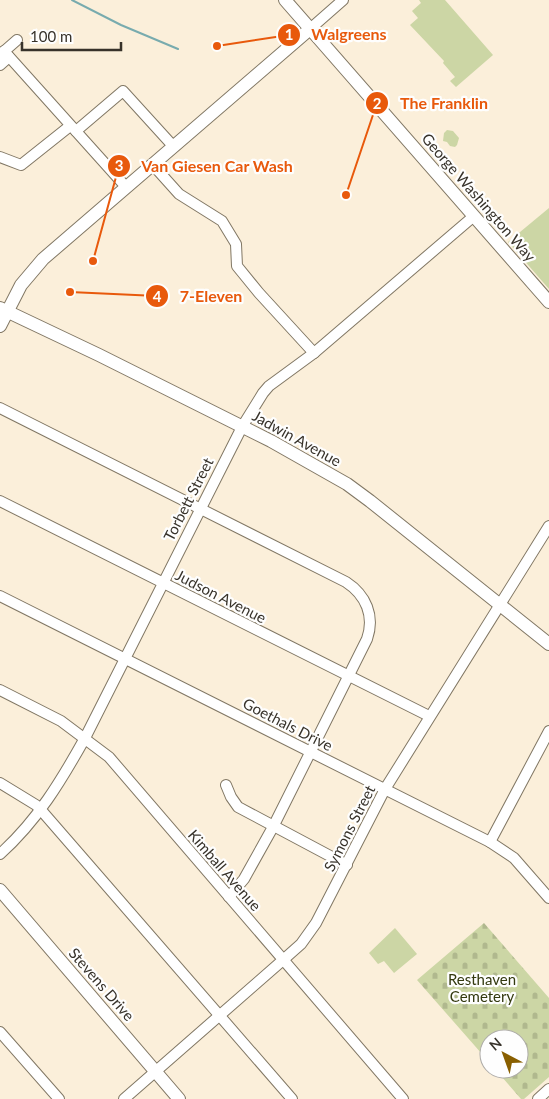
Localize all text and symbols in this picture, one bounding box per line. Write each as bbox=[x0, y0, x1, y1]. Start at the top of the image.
callout: Walgreens bbox=[277, 19, 397, 50]
scale bar bbox=[22, 20, 121, 52]
text: Walgreens bbox=[311, 24, 387, 43]
text: 1 bbox=[285, 25, 293, 43]
text: 100 m bbox=[30, 27, 72, 45]
callout: The Franklin bbox=[365, 88, 498, 119]
text: The Franklin bbox=[400, 93, 488, 112]
text: 2 bbox=[373, 94, 382, 112]
street label: George Washington Way bbox=[418, 129, 540, 265]
callout: Van Giesen Car Wash bbox=[106, 150, 303, 181]
text: 3 bbox=[115, 156, 123, 174]
text: Van Giesen Car Wash bbox=[140, 156, 293, 175]
callout: 7-Eleven bbox=[145, 281, 252, 312]
text: 7-Eleven bbox=[180, 286, 242, 305]
text: 4 bbox=[153, 287, 162, 305]
street label: Jadwin Avenue bbox=[250, 406, 345, 470]
street label: Torbett Street bbox=[159, 454, 217, 544]
street label: Judson Avenue bbox=[173, 565, 269, 627]
street label: Goethals Drive bbox=[240, 694, 336, 754]
street label: Symons Street bbox=[320, 781, 379, 874]
street label: Kimball Avenue bbox=[185, 826, 265, 914]
street label: Stevens Drive bbox=[65, 944, 139, 1024]
park label: Resthaven Cemetery bbox=[448, 970, 516, 1005]
north arrow bbox=[479, 1029, 529, 1079]
text: N bbox=[485, 1034, 505, 1054]

